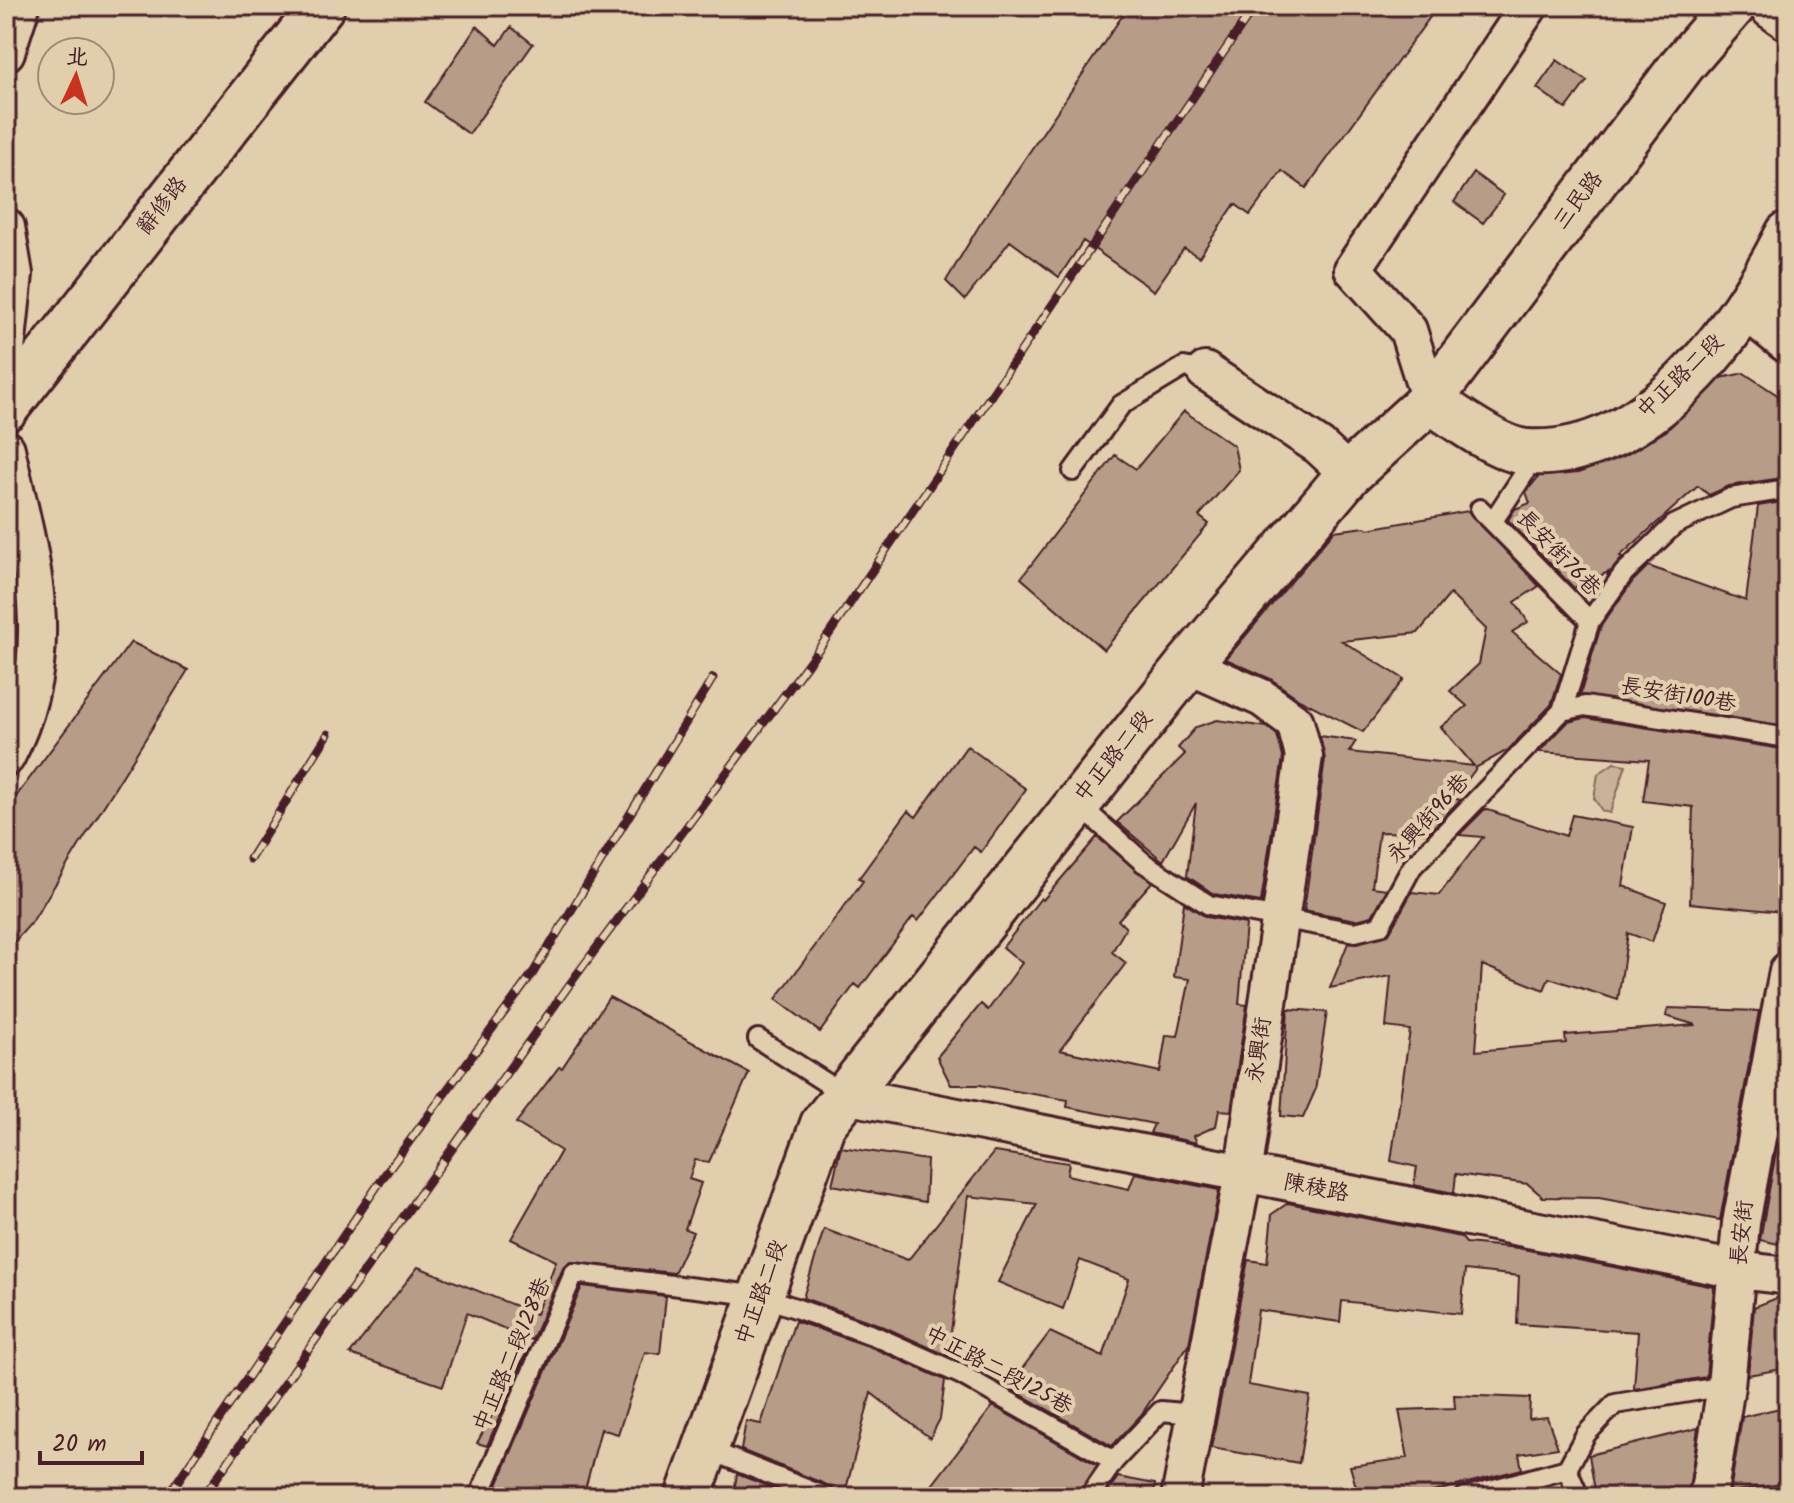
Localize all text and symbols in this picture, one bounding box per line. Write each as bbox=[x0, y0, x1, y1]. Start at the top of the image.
north arrow bbox=[36, 36, 116, 116]
text: 北 bbox=[65, 40, 89, 77]
street label: 三民路 bbox=[1545, 164, 1613, 238]
street label: 辭修路 bbox=[129, 169, 197, 243]
street label: 中正路二段 bbox=[1629, 326, 1733, 428]
street label: 長安街76巷 bbox=[1507, 502, 1609, 606]
street label: 長安街100巷 bbox=[1618, 670, 1738, 722]
street label: 中正路二段 bbox=[1066, 703, 1162, 811]
street label: 永興街96巷 bbox=[1379, 766, 1479, 872]
street label: 永興街 bbox=[1238, 1015, 1282, 1085]
street label: 陳稜路 bbox=[1280, 1166, 1352, 1212]
street label: 長安街 bbox=[1722, 1198, 1764, 1268]
street label: 中正路二段 bbox=[727, 1235, 797, 1351]
street label: 中正路二段128巷 bbox=[465, 1272, 561, 1438]
street label: 中正路二段125巷 bbox=[918, 1317, 1078, 1425]
scale bar bbox=[40, 1415, 142, 1465]
text: 20 m bbox=[52, 1425, 107, 1464]

